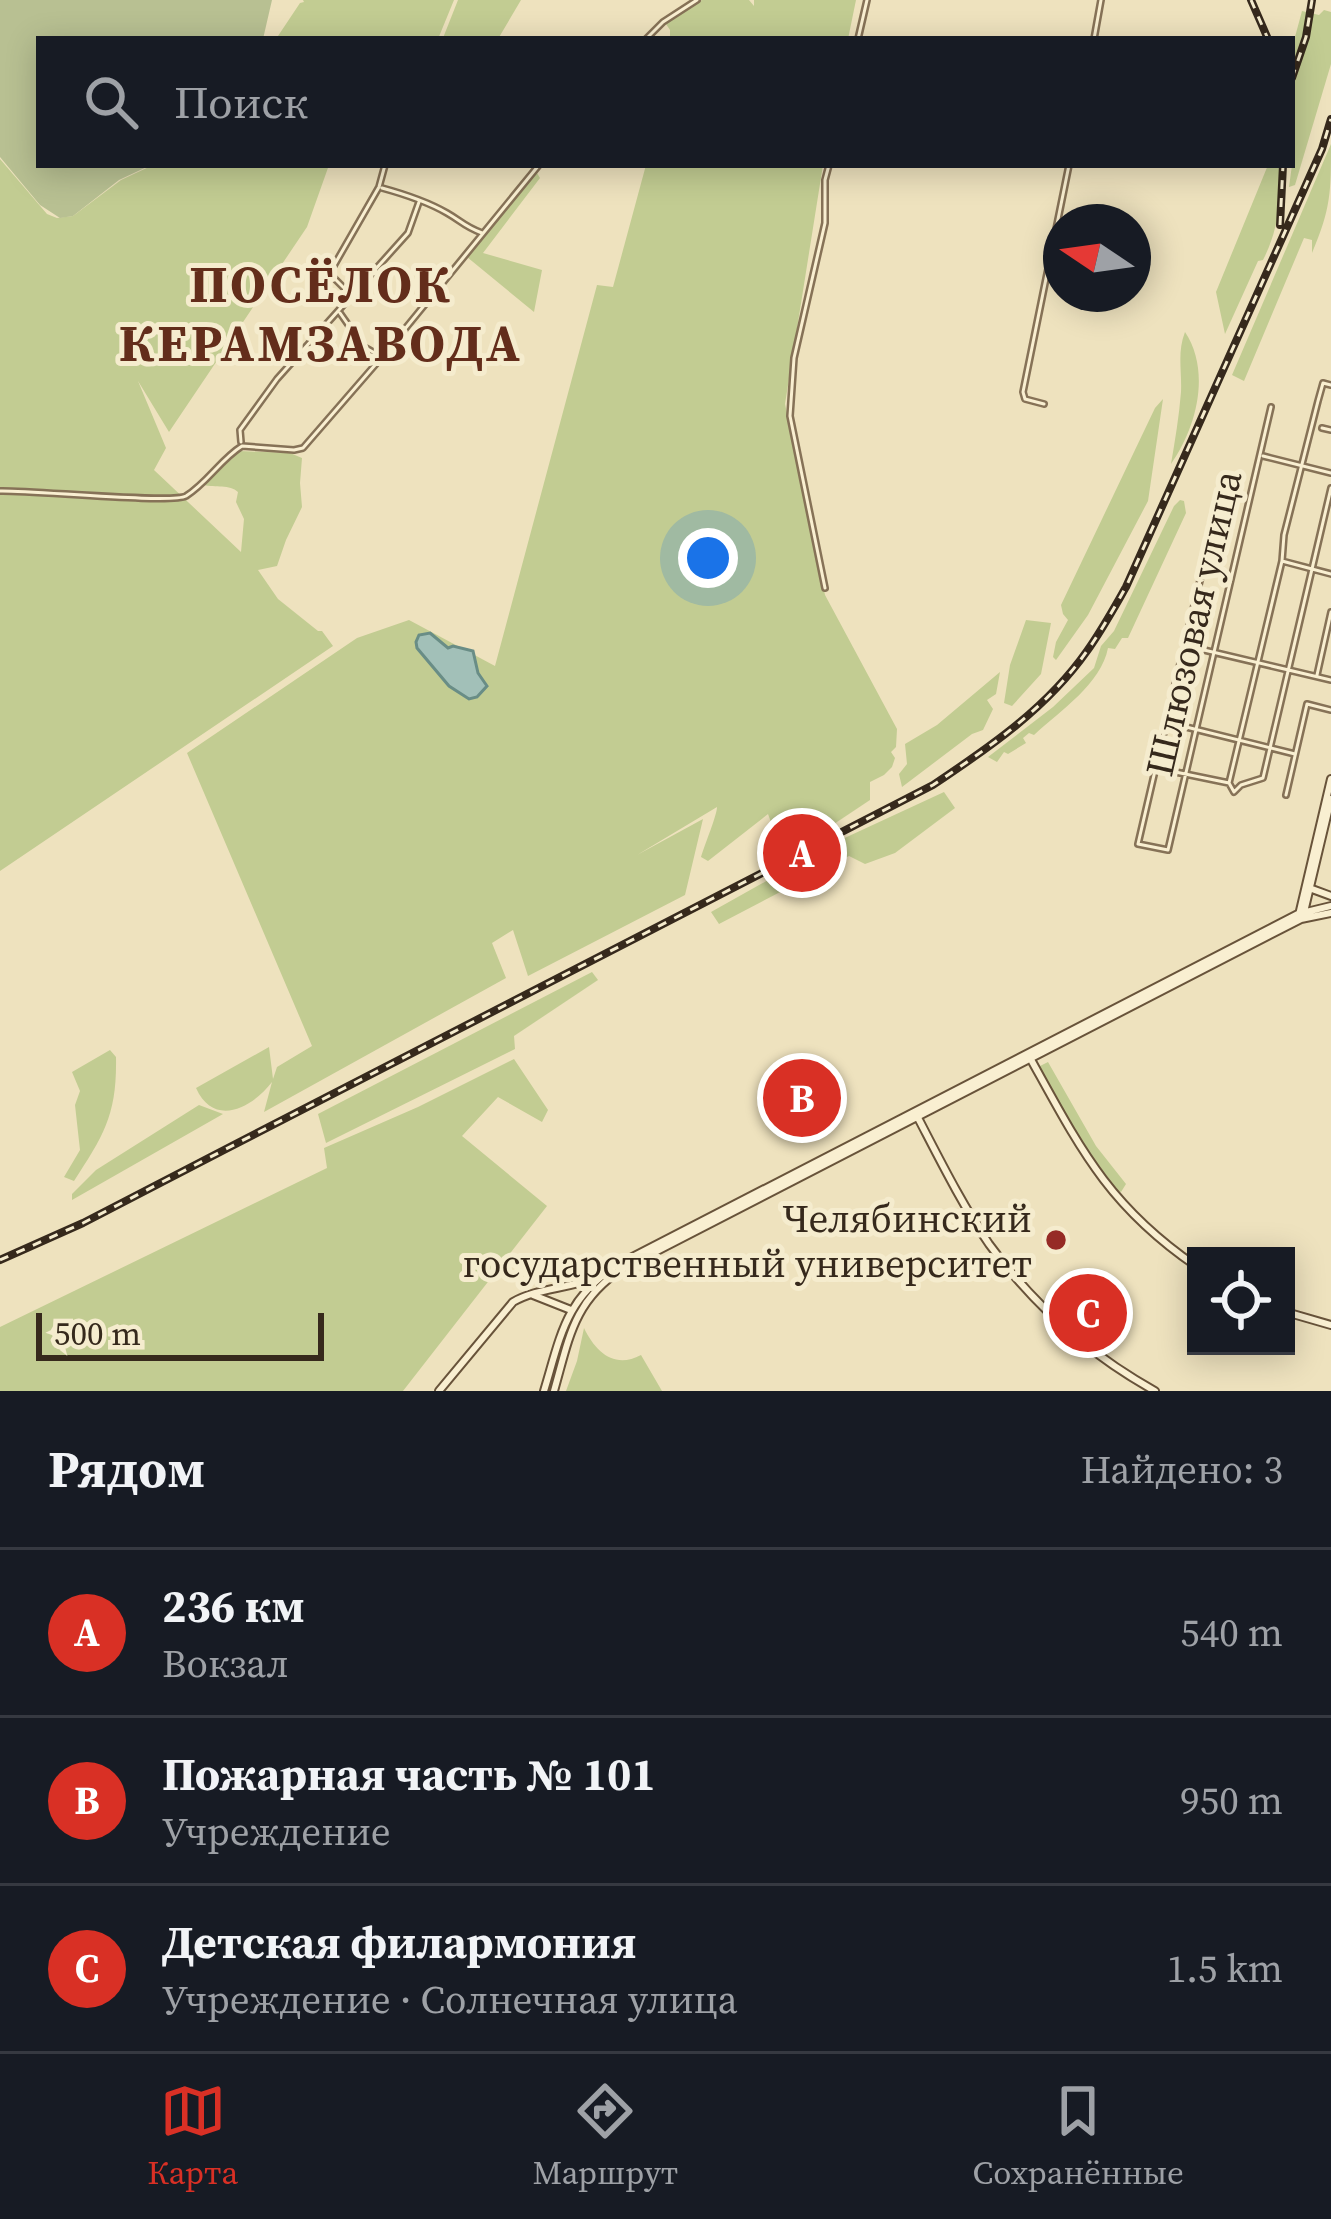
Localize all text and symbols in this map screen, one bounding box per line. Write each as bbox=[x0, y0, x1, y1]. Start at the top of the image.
search box bbox=[36, 36, 1295, 168]
icon: search bbox=[78, 69, 144, 135]
text: Поиск bbox=[174, 71, 308, 133]
north arrow bbox=[1043, 204, 1151, 312]
district label: ПОСЁЛОК КЕРАМЗАВОДА bbox=[119, 249, 523, 378]
street label: Шлюзовая улица bbox=[1133, 465, 1254, 781]
your location bbox=[678, 528, 738, 588]
pin: A bbox=[763, 808, 841, 898]
pin: B bbox=[763, 1053, 841, 1143]
place label: Челябинский государственный университет bbox=[463, 1192, 1032, 1290]
marker: Челябинский государственный университет bbox=[1043, 1227, 1069, 1253]
map controls bbox=[1187, 1247, 1295, 1355]
button: locate bbox=[1187, 1247, 1295, 1355]
pin: C bbox=[1049, 1268, 1127, 1358]
scale bar bbox=[36, 1307, 324, 1360]
text: 500 m bbox=[54, 1311, 141, 1356]
text: Рядом bbox=[48, 1434, 205, 1504]
text: Найдено: 3 bbox=[1081, 1443, 1283, 1496]
text: 236 км bbox=[162, 1575, 304, 1637]
text: A bbox=[74, 1606, 100, 1659]
text: 540 m bbox=[1180, 1606, 1283, 1659]
text: Вокзал bbox=[162, 1637, 289, 1690]
text: Пожарная часть № 101 bbox=[162, 1743, 656, 1805]
text: B bbox=[74, 1774, 100, 1827]
text: 950 m bbox=[1180, 1774, 1283, 1827]
text: Учреждение bbox=[162, 1805, 391, 1858]
text: Детская филармония bbox=[162, 1911, 636, 1973]
text: C bbox=[75, 1942, 99, 1995]
text: 1.5 km bbox=[1167, 1942, 1283, 1995]
text: Учреждение · Солнечная улица bbox=[162, 1973, 738, 2026]
tab: Карта bbox=[147, 2078, 238, 2195]
tab: Маршрут bbox=[533, 2078, 678, 2195]
tab: Сохранённые bbox=[973, 2078, 1184, 2195]

